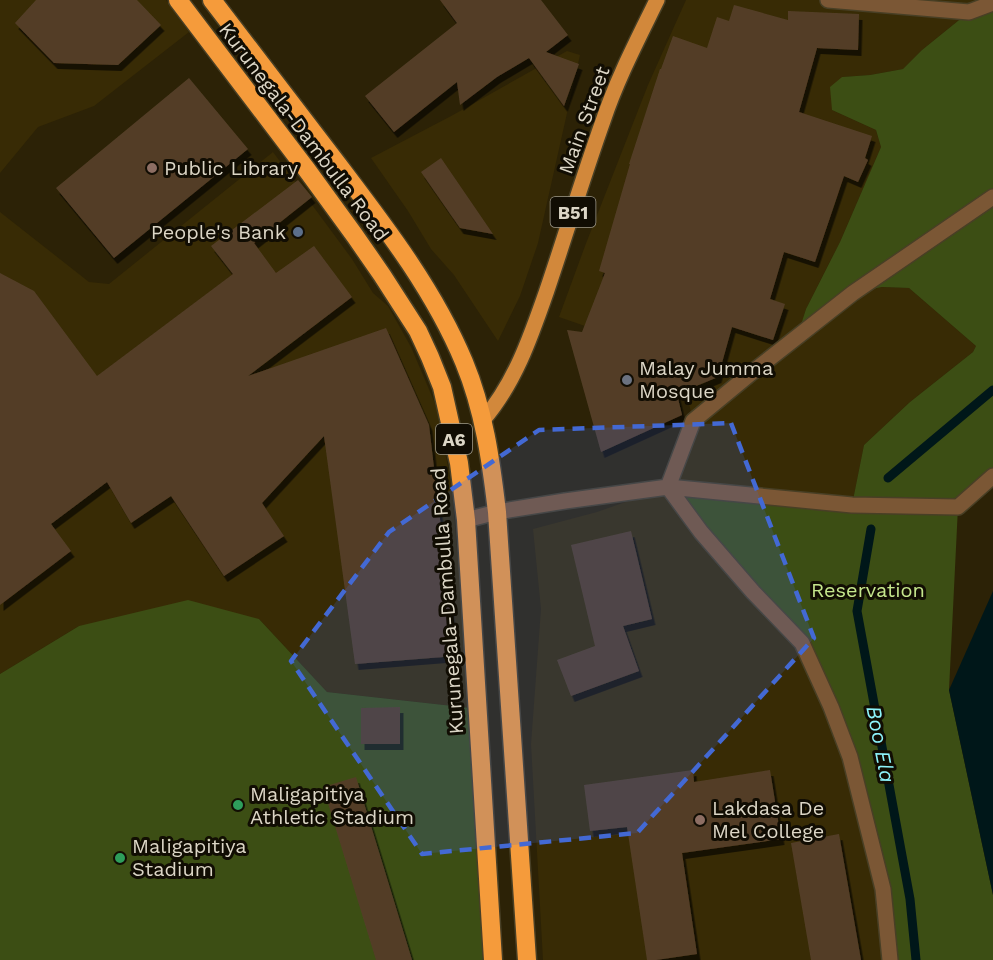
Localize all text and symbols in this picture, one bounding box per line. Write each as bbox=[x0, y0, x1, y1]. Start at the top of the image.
street label: Kurunegala-Dambulla Road bbox=[214, 18, 394, 246]
street label: Main Street bbox=[553, 62, 615, 177]
place label: Public Library bbox=[164, 156, 299, 180]
marker: Public Library bbox=[145, 161, 159, 175]
road number: B51 bbox=[550, 197, 596, 227]
place label: People's Bank bbox=[151, 220, 286, 244]
marker: People's Bank bbox=[291, 225, 305, 239]
place label: Malay Jumma Mosque bbox=[639, 356, 773, 403]
marker: Malay Jumma Mosque bbox=[620, 373, 634, 387]
road number: A6 bbox=[436, 424, 472, 454]
street label: Kurunegala-Dambulla Road bbox=[426, 467, 468, 735]
park label: Reservation bbox=[811, 578, 925, 602]
water label: Boo Ela bbox=[861, 703, 901, 785]
place label: Maligapitiya Athletic Stadium bbox=[250, 782, 414, 829]
place label: Lakdasa De Mel College bbox=[712, 796, 824, 843]
marker: Maligapitiya Athletic Stadium bbox=[231, 798, 245, 812]
marker: Lakdasa De Mel College bbox=[693, 813, 707, 827]
place label: Maligapitiya Stadium bbox=[132, 834, 247, 881]
marker: Maligapitiya Stadium bbox=[113, 851, 127, 865]

